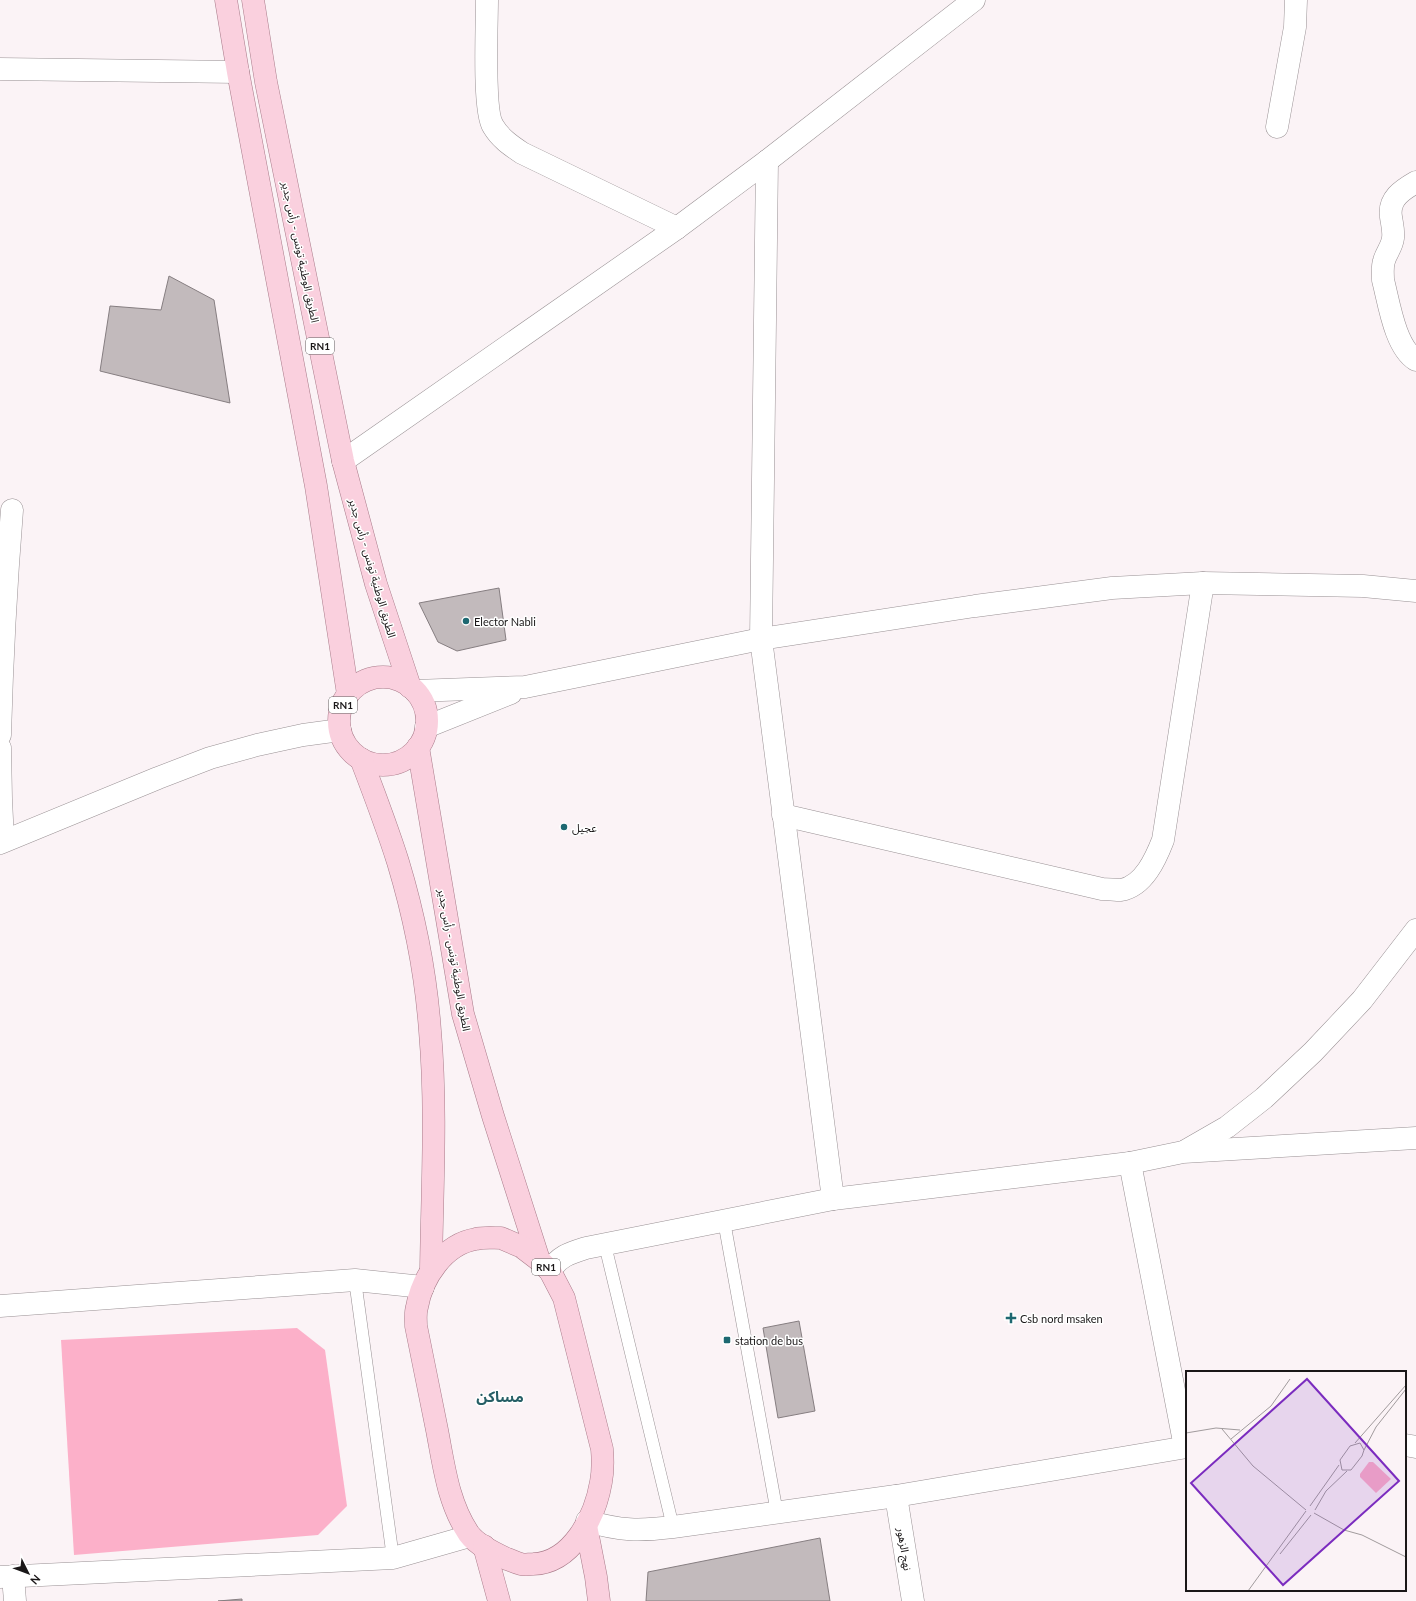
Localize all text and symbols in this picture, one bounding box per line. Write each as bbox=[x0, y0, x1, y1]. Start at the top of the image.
street label: الطريق الوطنية تونس - رأس جدير bbox=[278, 179, 322, 324]
road number: RN1 bbox=[306, 338, 334, 354]
street label: الطريق الوطنية تونس - رأس جدير bbox=[346, 496, 399, 639]
place label: Elector Nabli bbox=[474, 615, 536, 628]
marker: Elector Nabli bbox=[461, 616, 471, 626]
road number: RN1 bbox=[329, 697, 357, 713]
place label: عجيل bbox=[572, 821, 597, 835]
marker: عجيل bbox=[559, 822, 569, 832]
street label: الطريق الوطنية تونس - رأس جدير bbox=[435, 887, 474, 1032]
road number: RN1 bbox=[532, 1259, 560, 1275]
marker: Csb nord msaken bbox=[1005, 1312, 1017, 1324]
place label: Csb nord msaken bbox=[1020, 1312, 1103, 1325]
place label: station de bus bbox=[735, 1334, 803, 1347]
marker: station de bus bbox=[722, 1335, 732, 1345]
inset map bbox=[1186, 1371, 1406, 1591]
district label: مساكن bbox=[476, 1387, 524, 1406]
street label: نهج الزهور bbox=[893, 1526, 915, 1572]
north arrow bbox=[8, 1553, 48, 1593]
text: N bbox=[28, 1573, 43, 1588]

